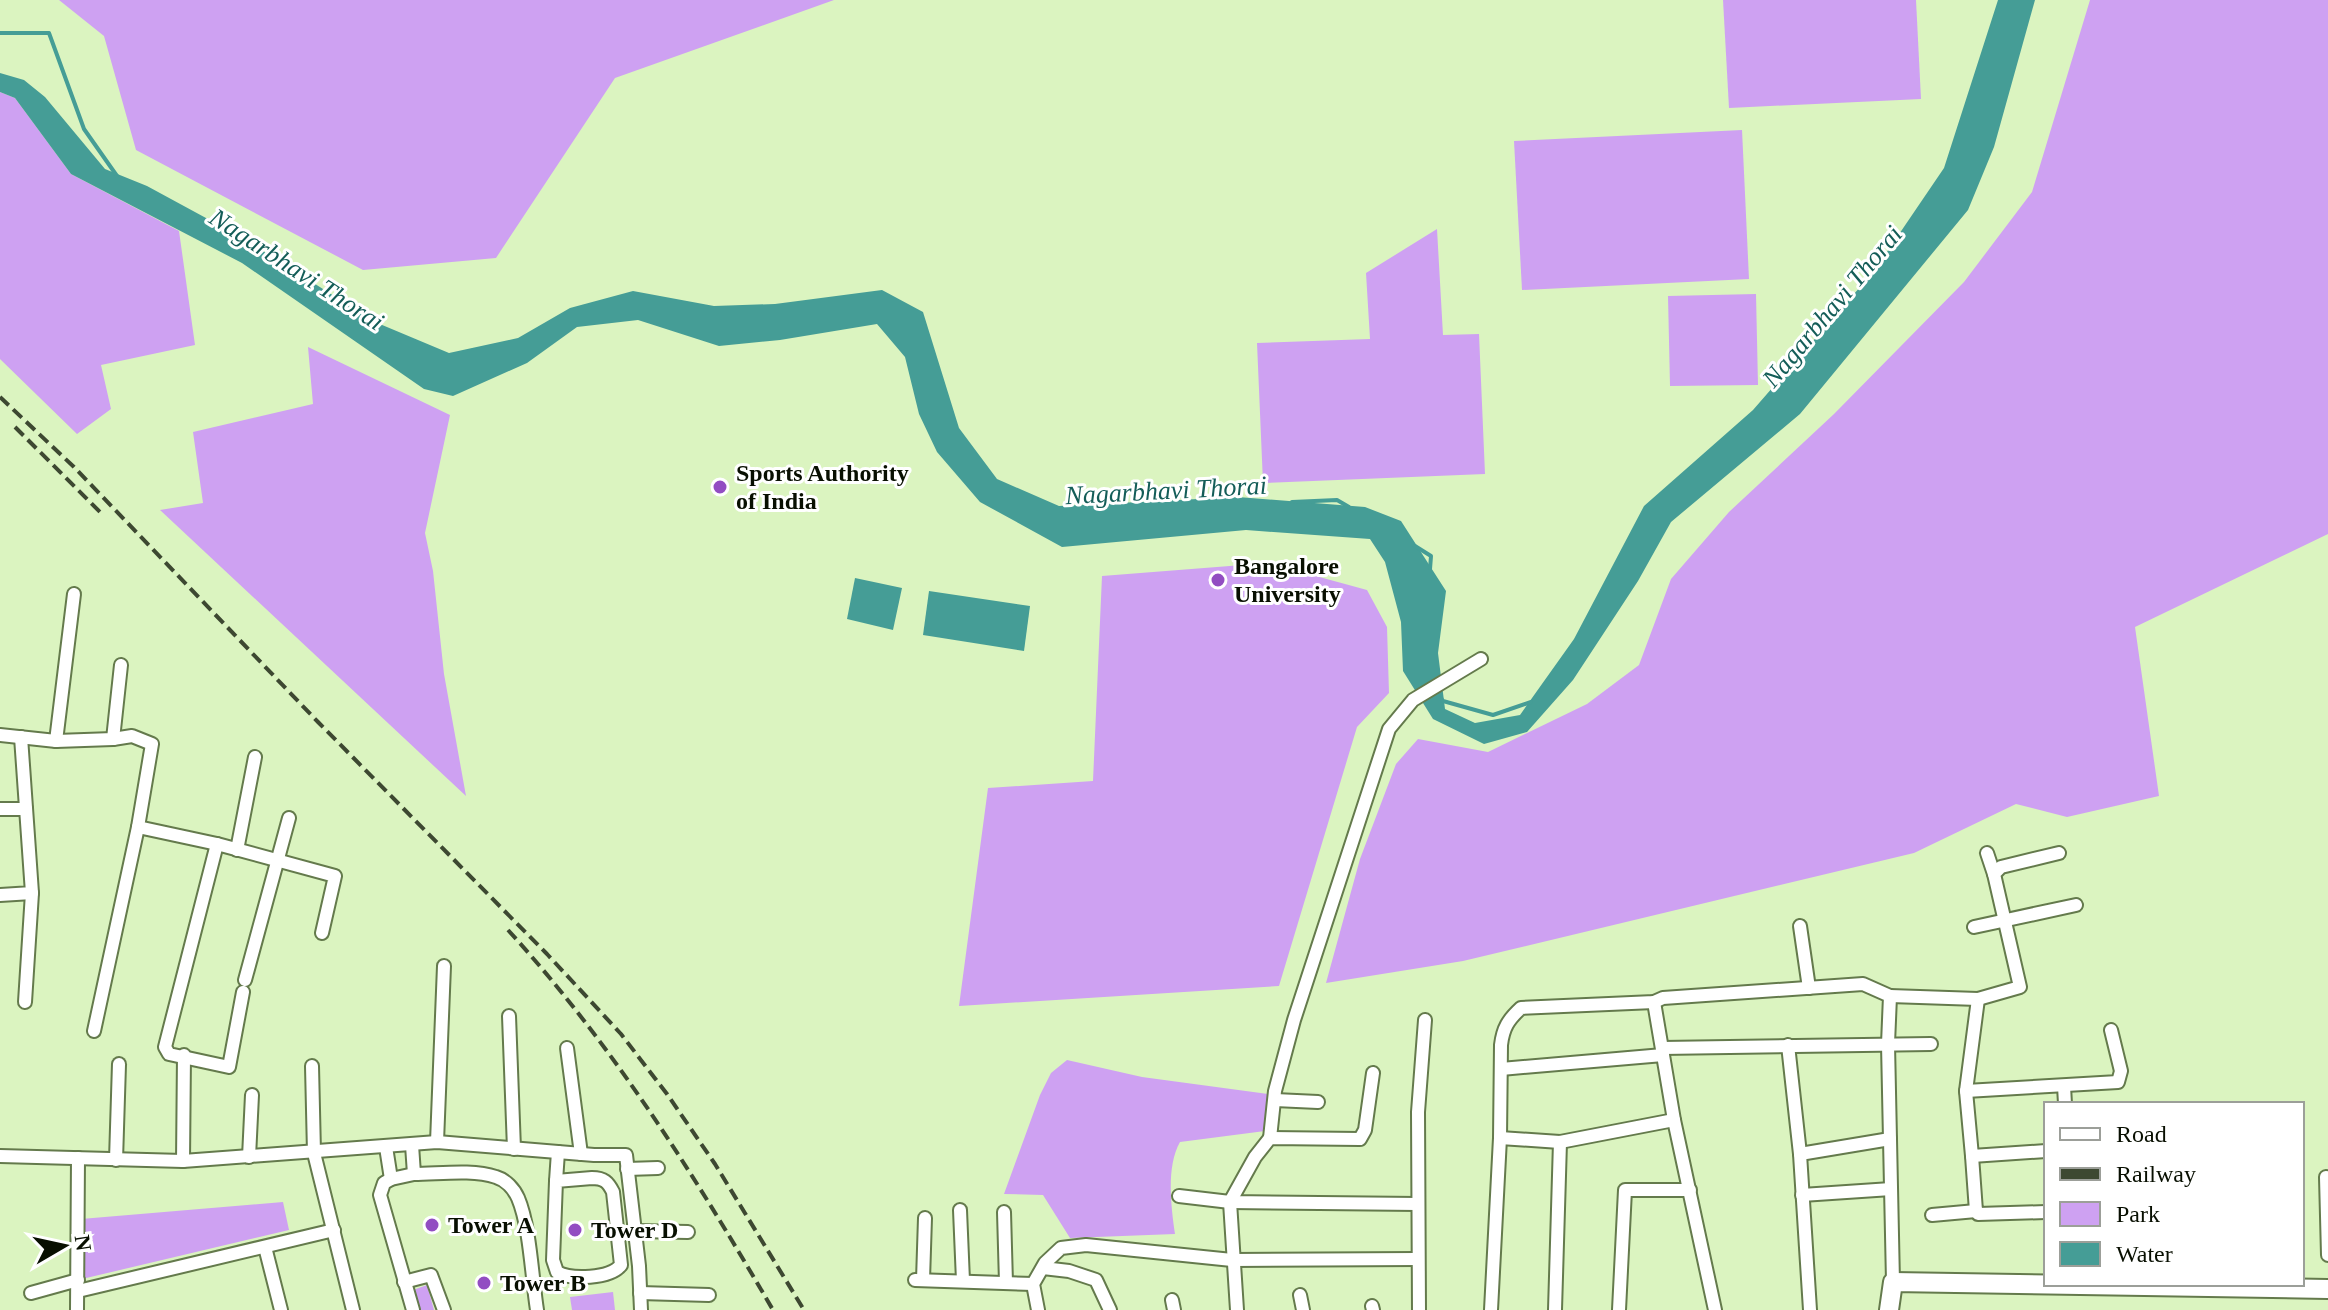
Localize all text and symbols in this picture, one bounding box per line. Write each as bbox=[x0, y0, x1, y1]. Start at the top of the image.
water label: Nagarbhavi Thorai bbox=[203, 202, 389, 336]
water label: Nagarbhavi Thorai bbox=[1756, 220, 1908, 394]
place label: Sports Authority of India bbox=[736, 460, 909, 514]
water label: Nagarbhavi Thorai bbox=[1064, 471, 1267, 510]
marker: Sports Authority of India bbox=[711, 478, 729, 496]
place label: Bangalore University bbox=[1234, 553, 1341, 607]
marker: Bangalore University bbox=[1209, 571, 1227, 589]
legend bbox=[2044, 1102, 2304, 1286]
text: Road bbox=[2116, 1121, 2167, 1147]
text: Railway bbox=[2116, 1161, 2196, 1187]
text: Park bbox=[2116, 1201, 2160, 1227]
north arrow bbox=[24, 1206, 104, 1286]
place label: Tower A bbox=[448, 1212, 535, 1238]
marker: Tower A bbox=[423, 1216, 441, 1234]
place label: Tower D bbox=[591, 1217, 678, 1243]
marker: Tower D bbox=[566, 1221, 584, 1239]
text: N bbox=[70, 1233, 97, 1253]
text: Water bbox=[2116, 1241, 2173, 1267]
place label: Tower B bbox=[500, 1270, 586, 1296]
marker: Tower B bbox=[475, 1274, 493, 1292]

